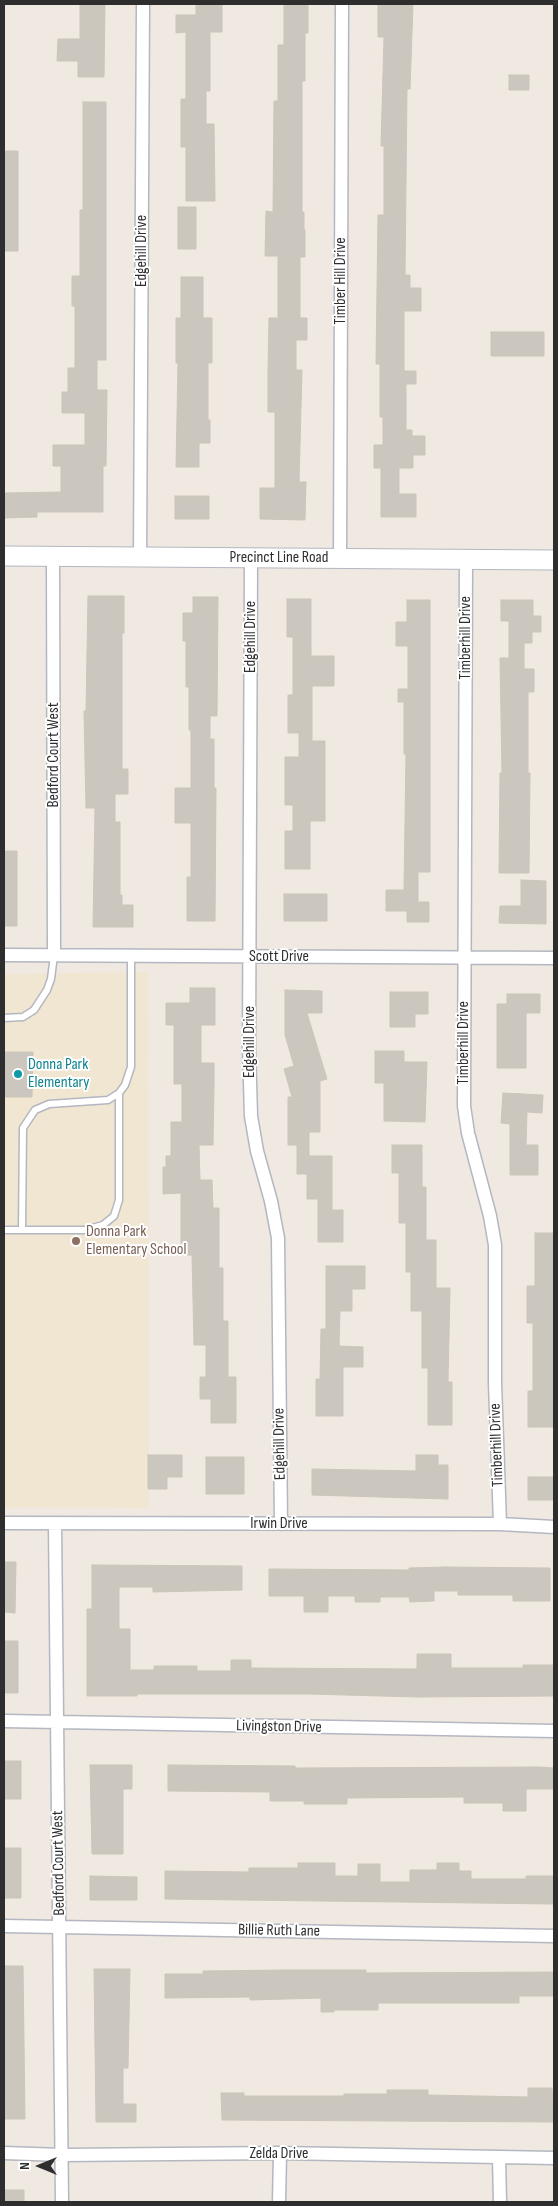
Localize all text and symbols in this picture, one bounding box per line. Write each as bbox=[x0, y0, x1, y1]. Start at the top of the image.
street label: Edgehill Drive bbox=[132, 215, 152, 287]
street label: Timber Hill Drive bbox=[331, 237, 351, 325]
street label: Precinct Line Road bbox=[230, 548, 328, 568]
street label: Timberhill Drive bbox=[456, 596, 476, 680]
street label: Edgehill Drive bbox=[241, 601, 261, 673]
street label: Bedford Court West bbox=[44, 702, 64, 808]
street label: Scott Drive bbox=[249, 947, 309, 967]
street label: Timberhill Drive bbox=[454, 1001, 474, 1085]
street label: Edgehill Drive bbox=[240, 1006, 260, 1078]
place label: Donna Park Elementary bbox=[28, 1055, 90, 1093]
marker: Donna Park Elementary bbox=[12, 1068, 24, 1080]
place label: Donna Park Elementary School bbox=[86, 1222, 186, 1260]
marker: Donna Park Elementary School bbox=[70, 1235, 82, 1247]
street label: Timberhill Drive bbox=[486, 1403, 508, 1487]
street label: Edgehill Drive bbox=[270, 1408, 290, 1480]
street label: Irwin Drive bbox=[250, 1514, 308, 1534]
street label: Livingston Drive bbox=[236, 1717, 322, 1737]
street label: Bedford Court West bbox=[48, 1810, 70, 1916]
street label: Billie Ruth Lane bbox=[238, 1921, 320, 1941]
north arrow bbox=[15, 2141, 65, 2191]
street label: Zelda Drive bbox=[249, 2144, 309, 2164]
text: N bbox=[16, 2162, 33, 2170]

